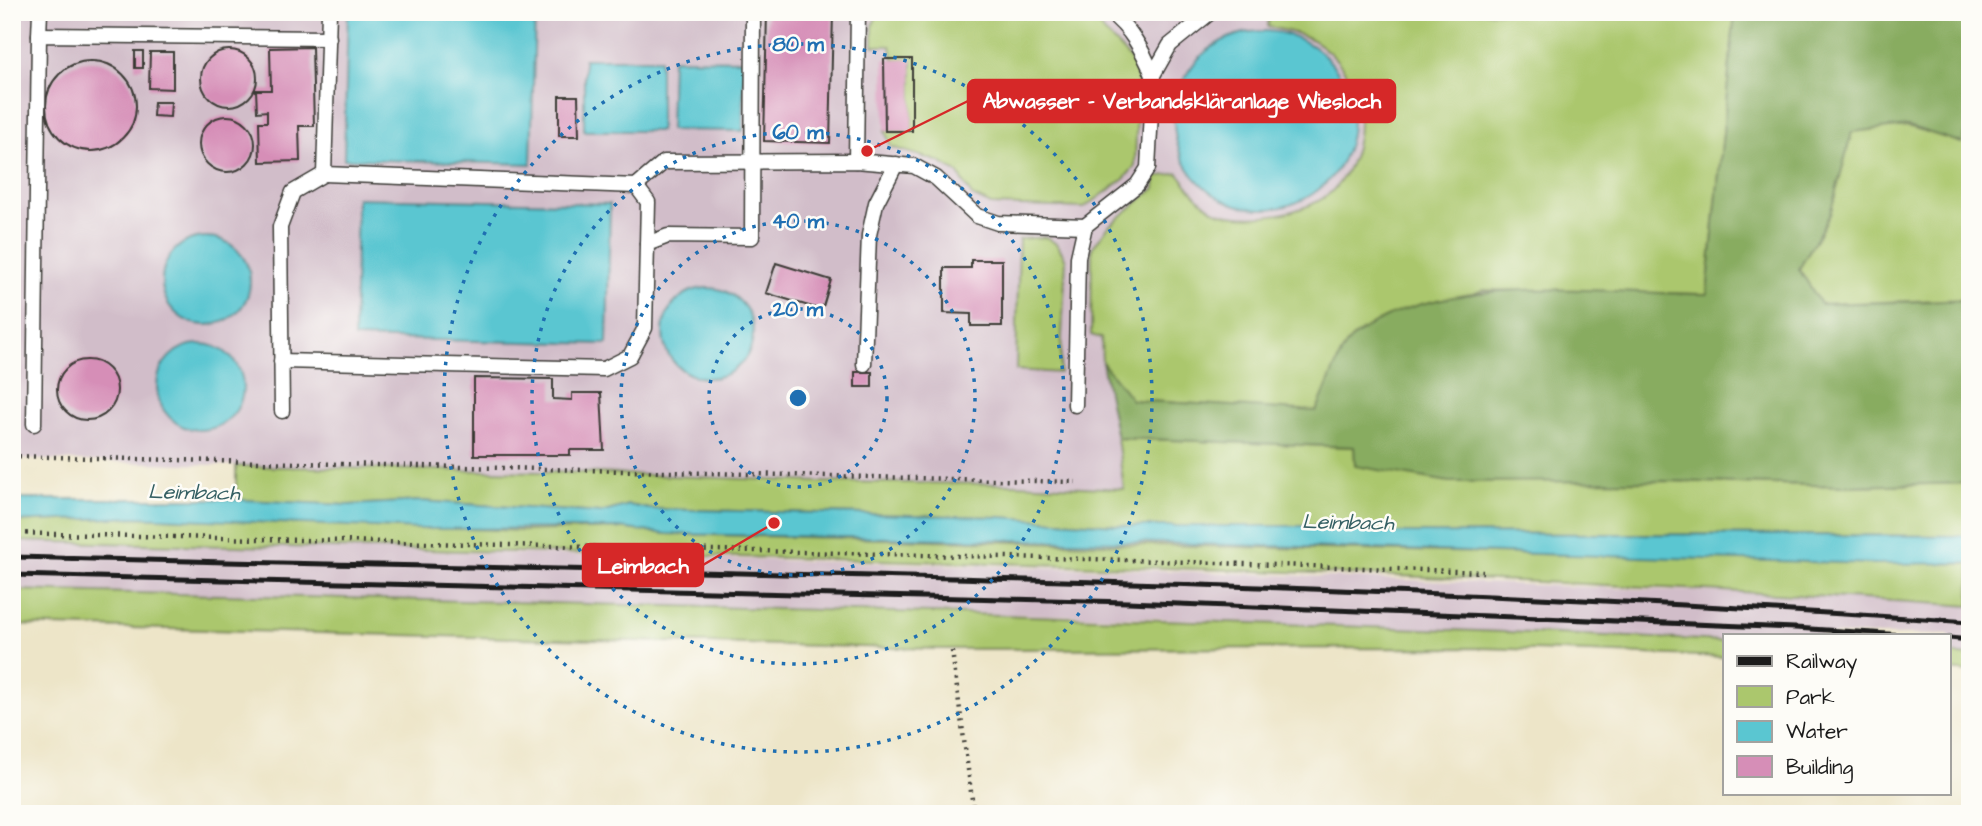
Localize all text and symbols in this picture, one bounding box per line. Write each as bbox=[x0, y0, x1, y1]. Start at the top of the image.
text: 80 m bbox=[772, 30, 824, 59]
callout: Abwasser - Verbandskläranlage Wiesloch bbox=[968, 80, 1395, 122]
text: Abwasser - Verbandskläranlage Wiesloch bbox=[983, 87, 1382, 118]
text: 60 m bbox=[772, 118, 824, 147]
text: 40 m bbox=[772, 207, 825, 236]
text: 20 m bbox=[772, 295, 824, 324]
centre of rings bbox=[786, 386, 810, 410]
water label: Leimbach bbox=[148, 477, 242, 508]
water label: Leimbach bbox=[1302, 507, 1396, 538]
callout: Leimbach bbox=[583, 544, 703, 586]
text: Leimbach bbox=[597, 552, 689, 581]
legend bbox=[1723, 634, 1951, 794]
text: Railway bbox=[1786, 647, 1858, 678]
text: Park bbox=[1786, 683, 1835, 712]
text: Water bbox=[1786, 717, 1848, 746]
text: Building bbox=[1786, 753, 1854, 784]

